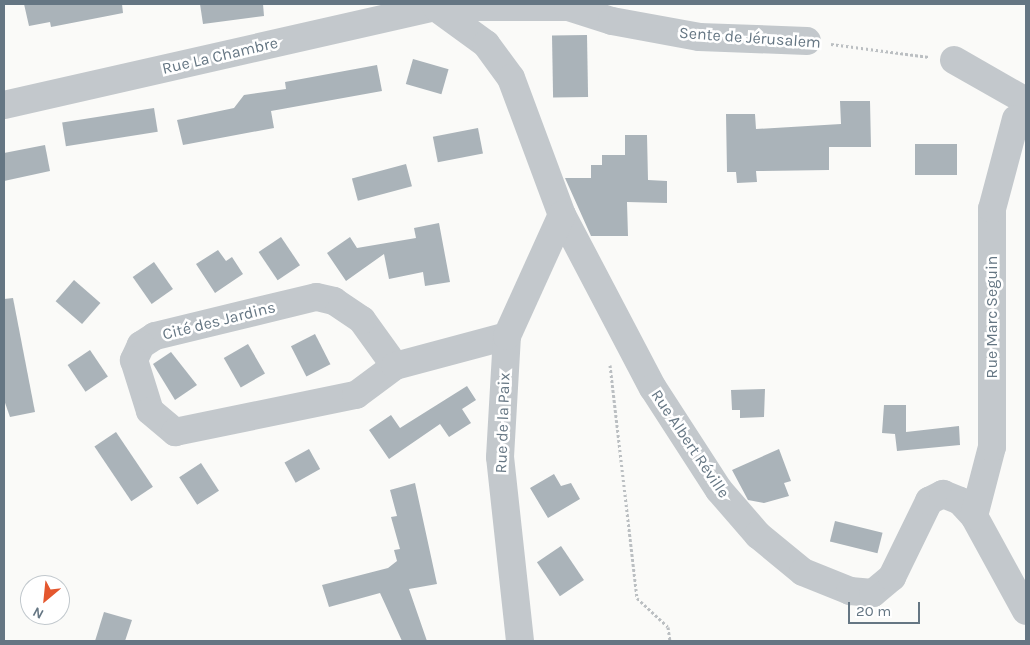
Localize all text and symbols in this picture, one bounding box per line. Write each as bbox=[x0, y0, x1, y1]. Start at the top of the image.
street label: Sente de Jérusalem bbox=[678, 23, 822, 53]
street label: Rue La Chambre bbox=[160, 33, 280, 79]
street label: Rue Marc Seguin bbox=[982, 256, 1002, 378]
street label: Cité des Jardins bbox=[160, 298, 278, 344]
street label: Rue de la Paix bbox=[492, 372, 514, 474]
street label: Rue Albert Réville bbox=[647, 386, 733, 502]
north arrow bbox=[20, 575, 70, 625]
scale bar bbox=[850, 592, 922, 624]
text: 20 m bbox=[856, 602, 891, 620]
text: N bbox=[30, 603, 47, 623]

